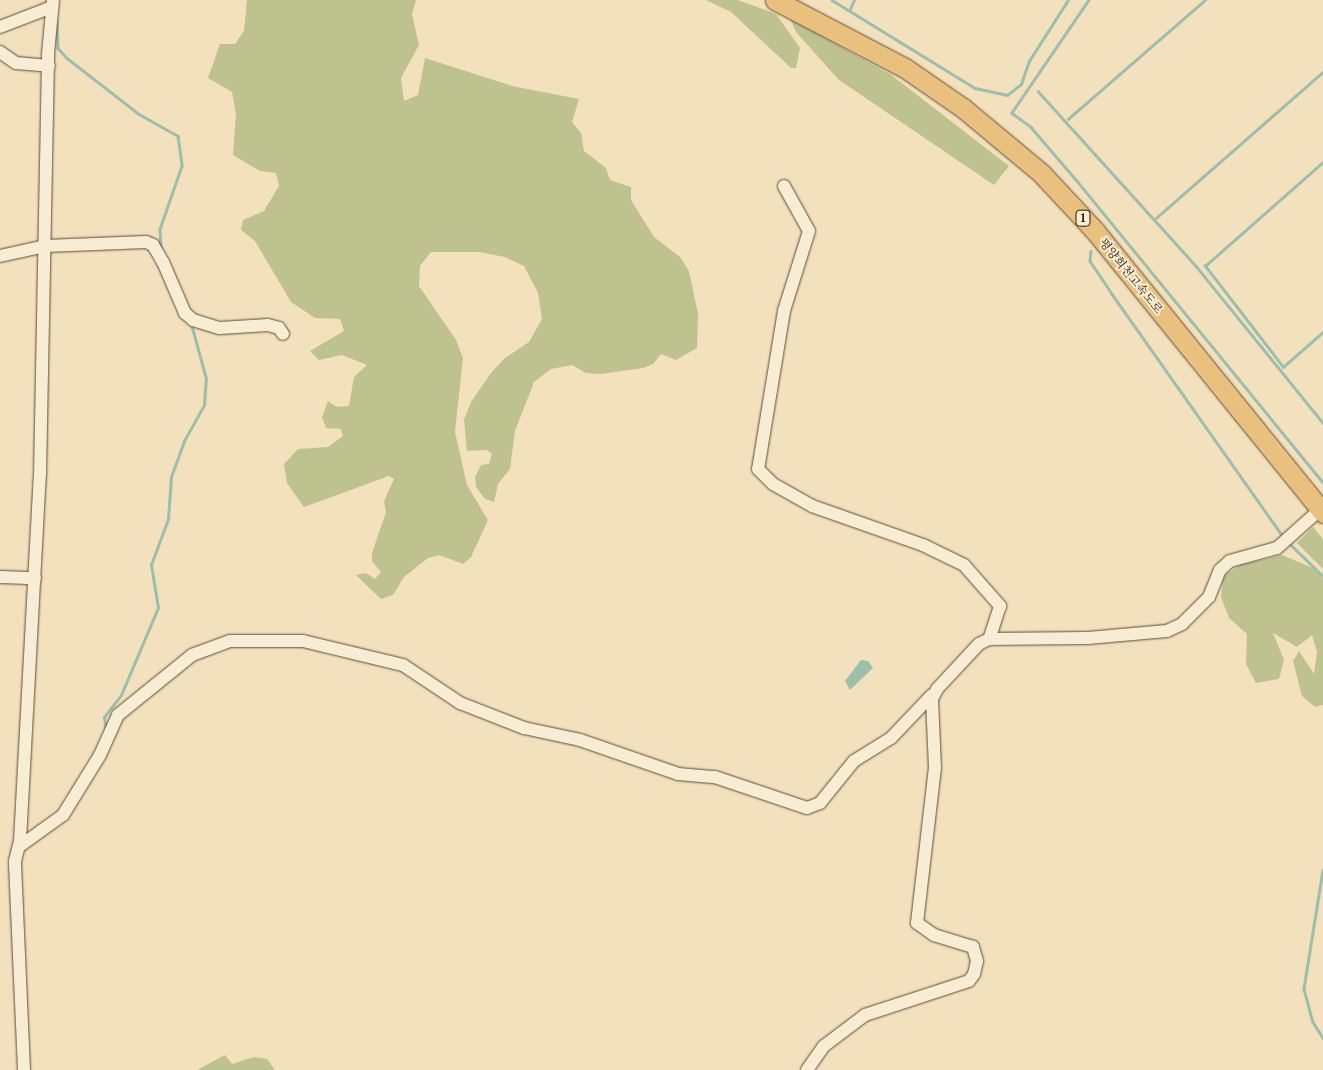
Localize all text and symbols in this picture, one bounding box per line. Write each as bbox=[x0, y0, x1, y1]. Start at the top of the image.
road number: 1 bbox=[1076, 210, 1090, 227]
street label: 평양희천고속도로 bbox=[1096, 235, 1166, 317]

